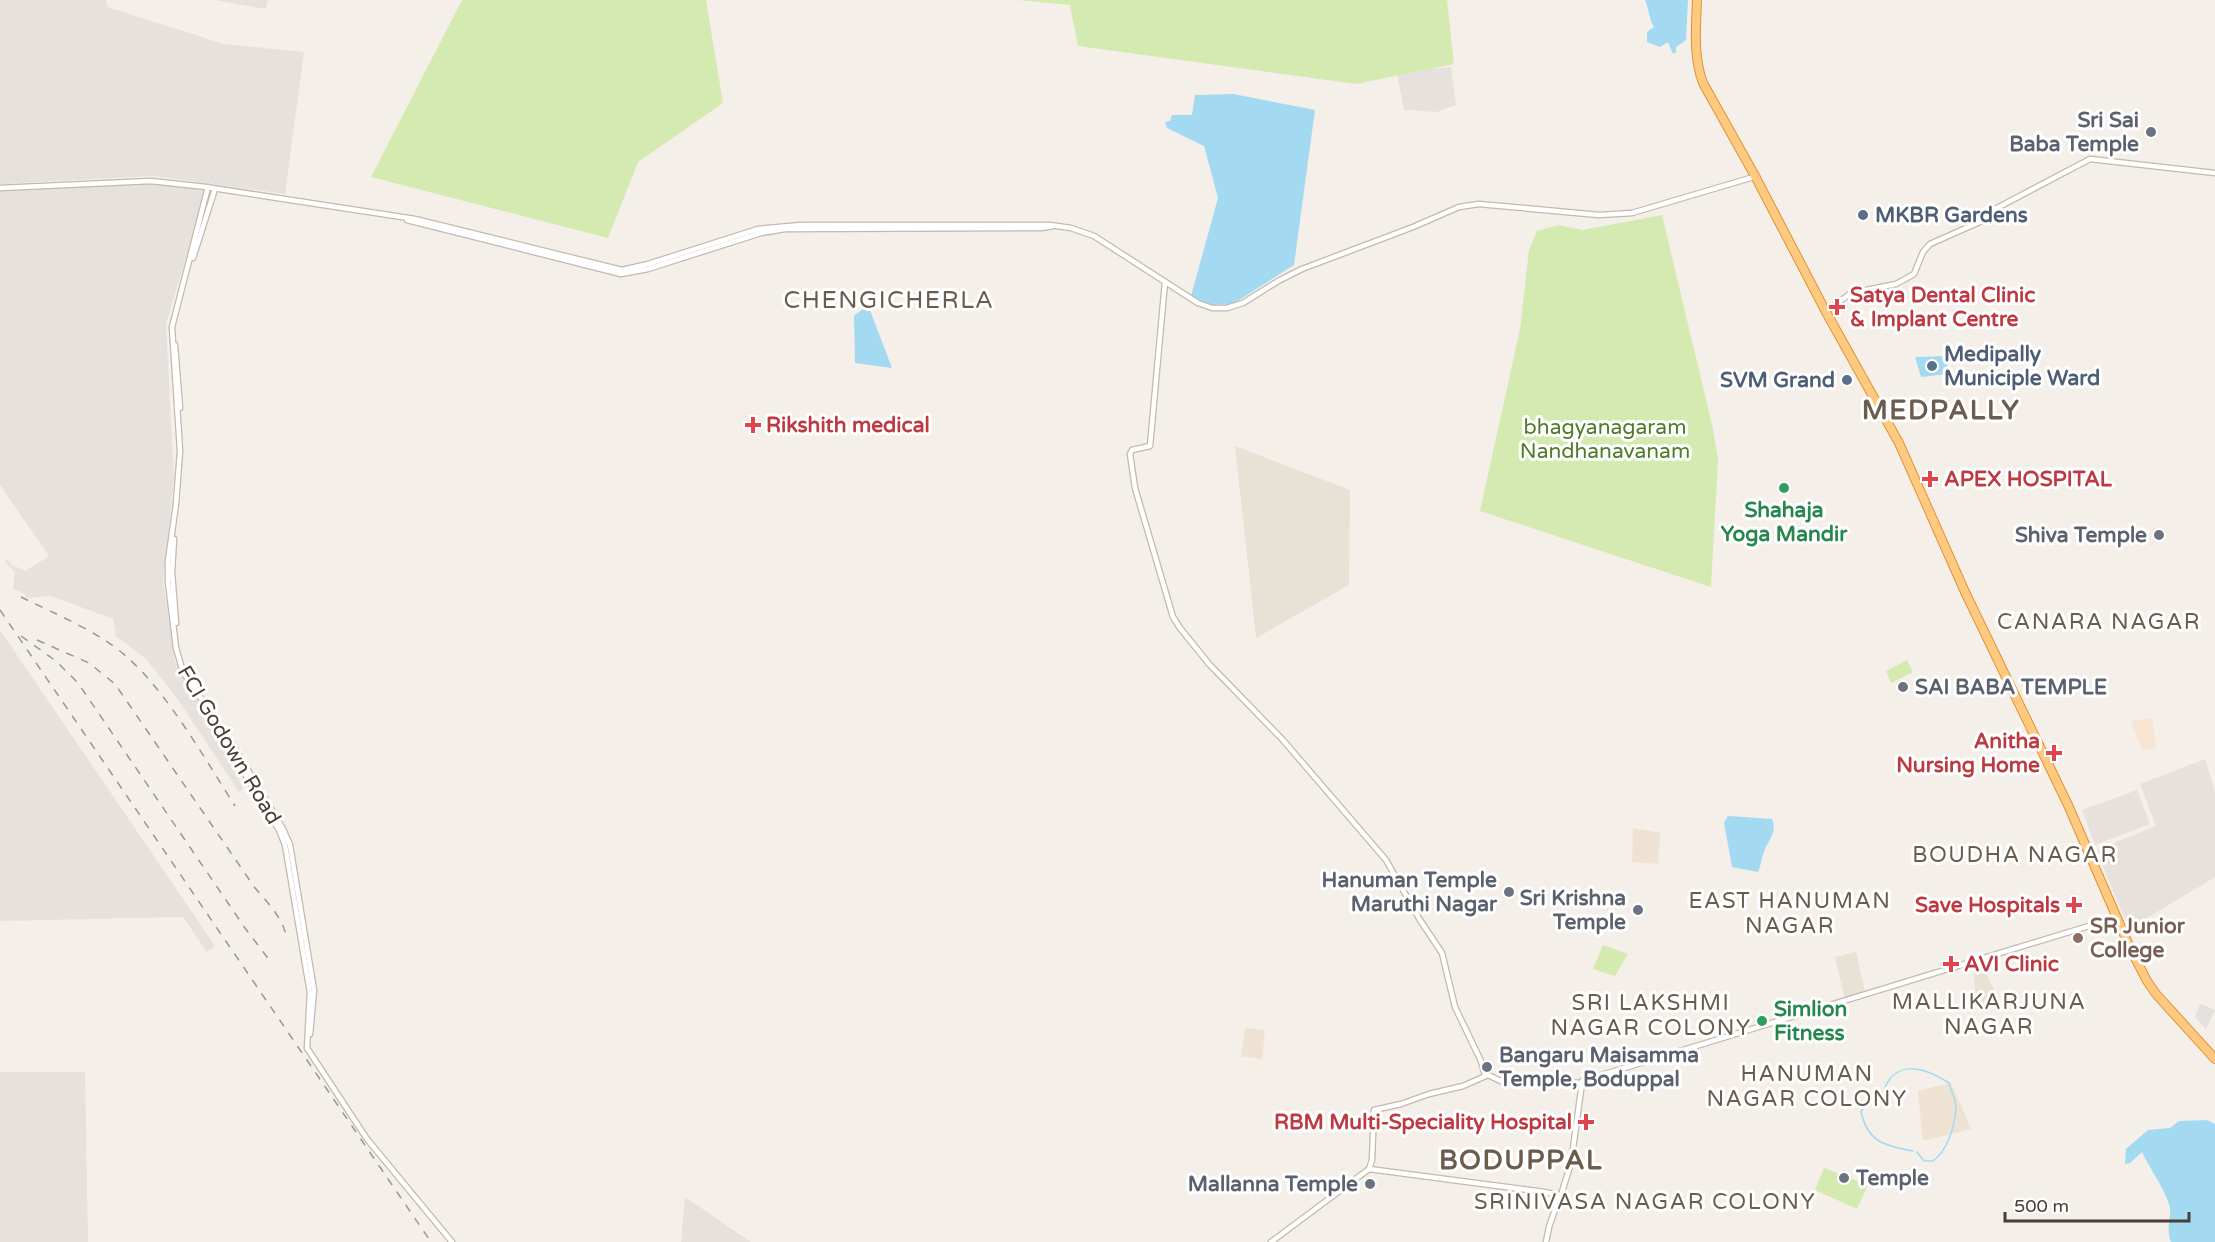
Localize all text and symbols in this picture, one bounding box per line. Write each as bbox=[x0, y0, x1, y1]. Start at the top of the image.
place label: Sri Sai Baba Temple bbox=[2009, 108, 2139, 157]
marker: Sri Sai Baba Temple bbox=[2144, 125, 2158, 139]
place label: MKBR Gardens bbox=[1875, 203, 2028, 228]
marker: MKBR Gardens bbox=[1856, 208, 1870, 222]
place label: Satya Dental Clinic & Implant Centre bbox=[1850, 283, 2035, 332]
district label: CHENGICHERLA bbox=[784, 286, 994, 315]
marker: Satya Dental Clinic & Implant Centre bbox=[1828, 298, 1846, 316]
place label: Medipally Municiple Ward bbox=[1944, 342, 2100, 391]
marker: Medipally Municiple Ward bbox=[1925, 359, 1939, 373]
place label: SVM Grand bbox=[1720, 368, 1835, 393]
marker: SVM Grand bbox=[1840, 373, 1854, 387]
district label: MEDPALLY bbox=[1862, 394, 2020, 427]
place label: Rikshith medical bbox=[766, 413, 930, 438]
park label: bhagyanagaram Nandhanavanam bbox=[1520, 415, 1690, 464]
marker: Rikshith medical bbox=[744, 416, 762, 434]
place label: APEX HOSPITAL bbox=[1944, 467, 2113, 492]
marker: APEX HOSPITAL bbox=[1921, 470, 1939, 488]
marker: Shahaja Yoga Mandir bbox=[1777, 481, 1791, 495]
place label: Shahaja Yoga Mandir bbox=[1721, 498, 1848, 547]
place label: Shiva Temple bbox=[2015, 523, 2147, 548]
marker: Shiva Temple bbox=[2152, 528, 2166, 542]
district label: CANARA NAGAR bbox=[1997, 609, 2201, 635]
street label: FCI Godown Road bbox=[172, 661, 286, 829]
place label: SAI BABA TEMPLE bbox=[1915, 675, 2107, 700]
marker: SAI BABA TEMPLE bbox=[1896, 680, 1910, 694]
place label: Anitha Nursing Home bbox=[1896, 729, 2040, 778]
marker: Anitha Nursing Home bbox=[2045, 744, 2063, 762]
district label: BOUDHA NAGAR bbox=[1912, 842, 2118, 868]
place label: Hanuman Temple Maruthi Nagar bbox=[1322, 868, 1498, 917]
marker: Hanuman Temple Maruthi Nagar bbox=[1502, 885, 1516, 899]
place label: Sri Krishna Temple bbox=[1520, 886, 1626, 935]
district label: EAST HANUMAN NAGAR bbox=[1689, 888, 1892, 939]
place label: Save Hospitals bbox=[1915, 893, 2060, 918]
marker: Save Hospitals bbox=[2065, 896, 2083, 914]
marker: Sri Krishna Temple bbox=[1631, 903, 1645, 917]
place label: SR Junior College bbox=[2090, 914, 2186, 963]
marker: SR Junior College bbox=[2071, 931, 2085, 945]
place label: AVI Clinic bbox=[1964, 952, 2059, 977]
marker: AVI Clinic bbox=[1942, 955, 1960, 973]
district label: MALLIKARJUNA NAGAR bbox=[1892, 989, 2086, 1040]
district label: SRI LAKSHMI NAGAR COLONY bbox=[1550, 990, 1752, 1041]
place label: Simlion Fitness bbox=[1774, 997, 1847, 1046]
marker: Simlion Fitness bbox=[1755, 1014, 1769, 1028]
place label: Bangaru Maisamma Temple, Boduppal bbox=[1498, 1043, 1699, 1092]
marker: Bangaru Maisamma Temple, Boduppal bbox=[1480, 1060, 1494, 1074]
district label: HANUMAN NAGAR COLONY bbox=[1706, 1061, 1908, 1112]
place label: RBM Multi-Speciality Hospital bbox=[1274, 1110, 1572, 1135]
marker: RBM Multi-Speciality Hospital bbox=[1577, 1113, 1595, 1131]
district label: BODUPPAL bbox=[1439, 1144, 1603, 1177]
place label: Temple bbox=[1855, 1166, 1929, 1191]
marker: Temple bbox=[1837, 1171, 1851, 1185]
place label: Mallanna Temple bbox=[1188, 1172, 1358, 1197]
marker: Mallanna Temple bbox=[1363, 1177, 1377, 1191]
scale bar bbox=[2005, 1185, 2190, 1223]
district label: SRINIVASA NAGAR COLONY bbox=[1474, 1189, 1816, 1215]
text: 500 m bbox=[2014, 1195, 2069, 1217]

